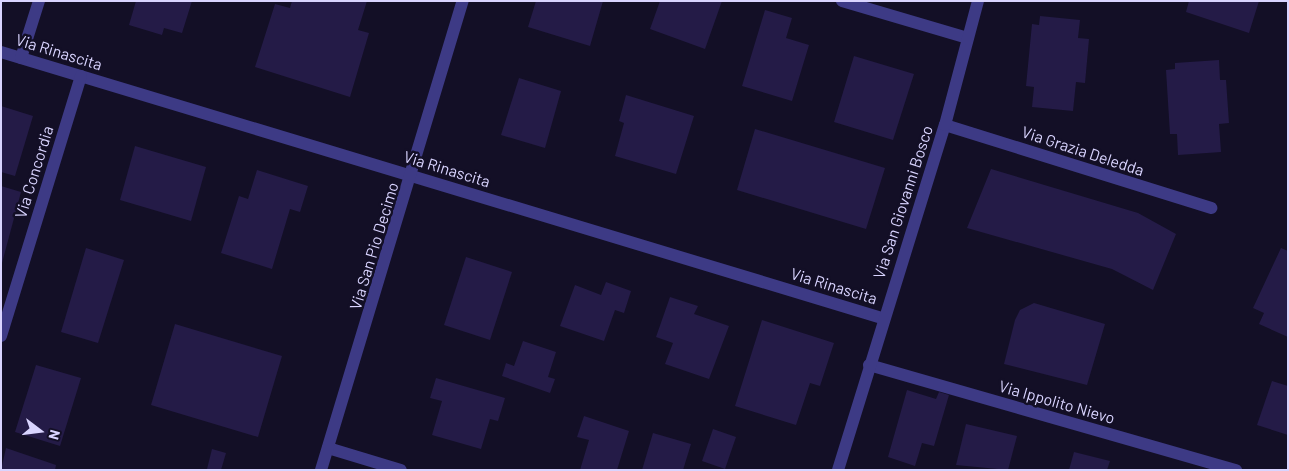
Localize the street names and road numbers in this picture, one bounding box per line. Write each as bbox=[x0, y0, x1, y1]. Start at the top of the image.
street label: Via Rinascita bbox=[13, 30, 105, 74]
street label: Via Grazia Deledda bbox=[1019, 122, 1147, 180]
street label: Via San Giovanni Bosco bbox=[869, 123, 937, 281]
street label: Via Concordia bbox=[11, 124, 57, 220]
street label: Via Rinascita bbox=[401, 147, 493, 191]
street label: Via San Pio Decimo bbox=[345, 180, 403, 312]
street label: Via Rinascita bbox=[788, 264, 880, 308]
street label: Via Ippolito Nievo bbox=[997, 376, 1117, 428]

